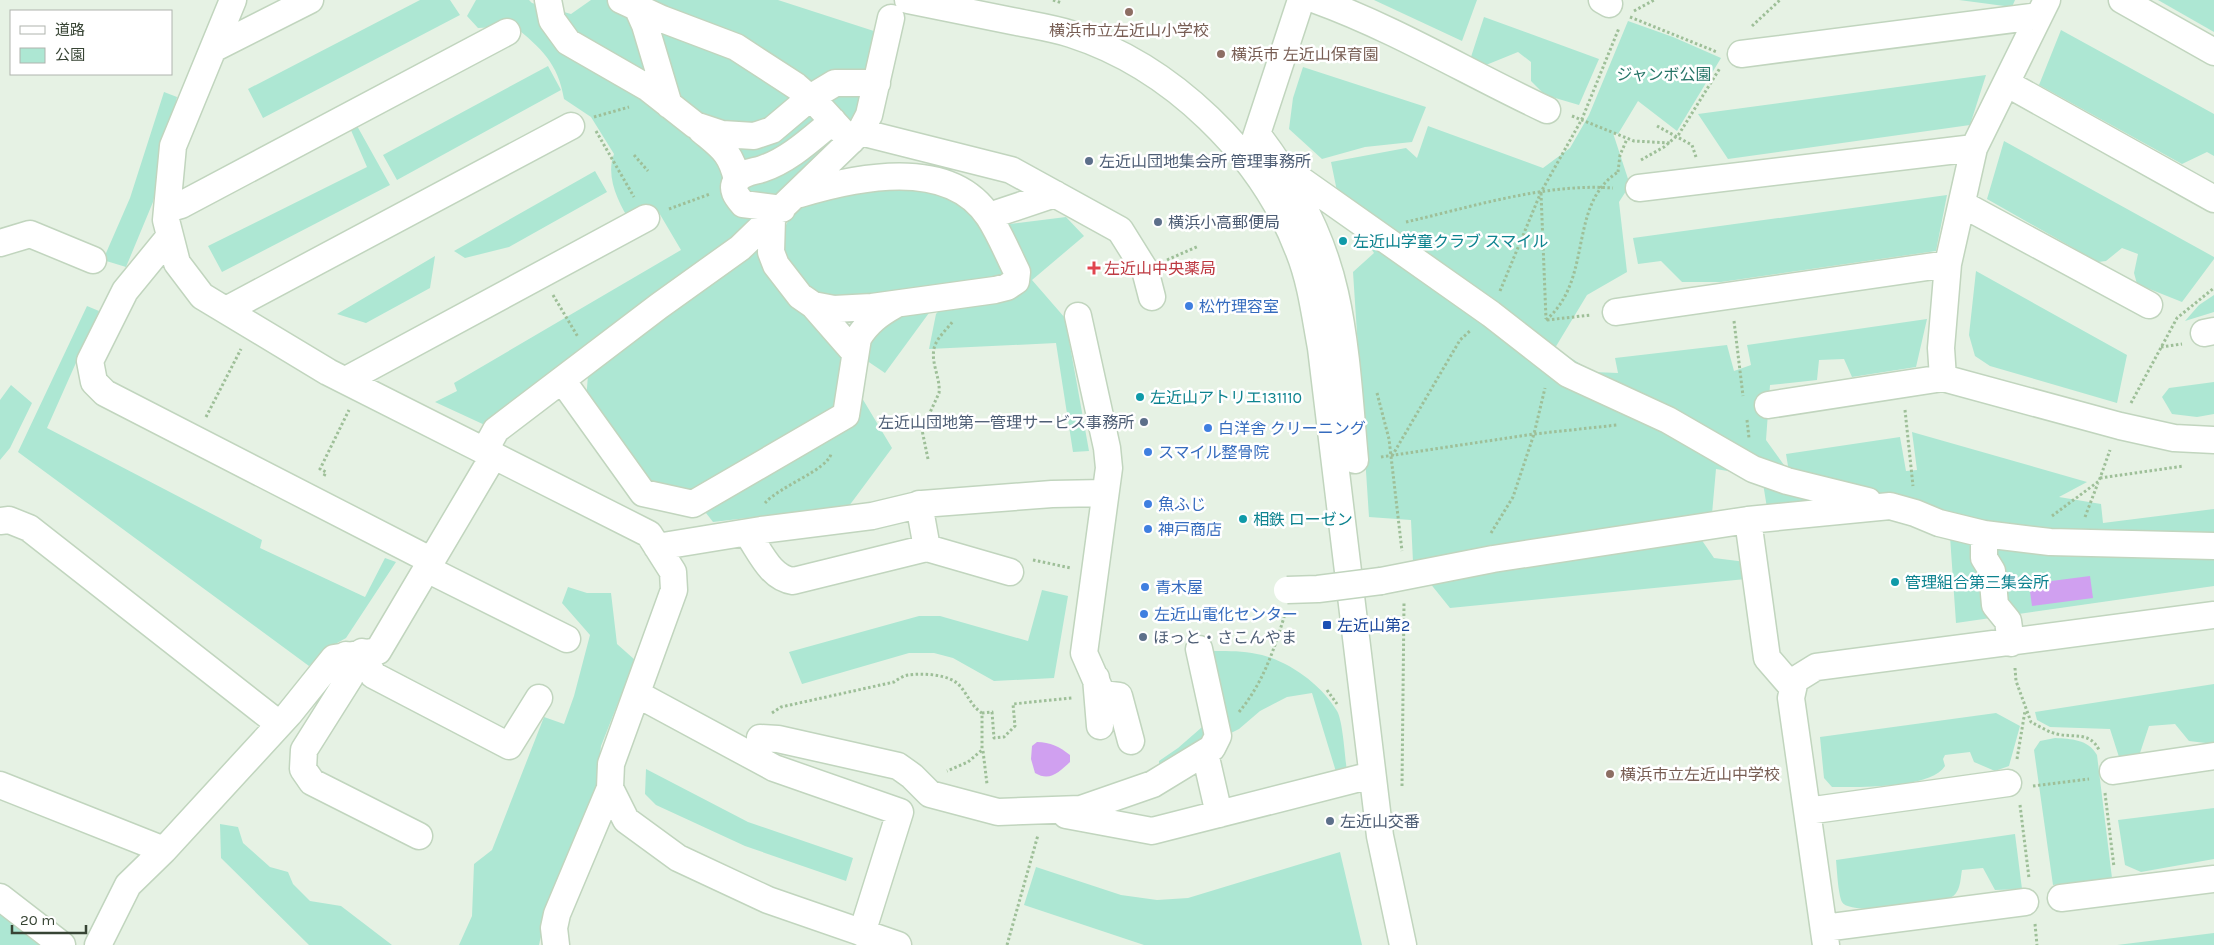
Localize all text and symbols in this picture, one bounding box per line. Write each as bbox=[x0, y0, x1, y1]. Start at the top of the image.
marker: 横浜市立左近山小学校 bbox=[1123, 6, 1135, 18]
legend bbox=[10, 10, 172, 75]
text: 道路 bbox=[55, 21, 85, 39]
place label: 横浜市立左近山小学校 bbox=[1049, 21, 1209, 40]
place label: 横浜市 左近山保育園 bbox=[1231, 45, 1379, 64]
text: 公園 bbox=[55, 46, 85, 64]
marker: 横浜市 左近山保育園 bbox=[1215, 48, 1227, 60]
park label: ジャンボ公園 bbox=[1616, 65, 1712, 84]
place label: 左近山団地集会所 管理事務所 bbox=[1099, 152, 1311, 171]
marker: 左近山団地集会所 管理事務所 bbox=[1083, 155, 1095, 167]
place label: 横浜小高郵便局 bbox=[1168, 213, 1280, 232]
marker: 横浜小高郵便局 bbox=[1152, 216, 1164, 228]
place label: 左近山学童クラブ スマイル bbox=[1353, 232, 1548, 251]
marker: 左近山学童クラブ スマイル bbox=[1337, 235, 1349, 247]
place label: 左近山中央薬局 bbox=[1104, 259, 1216, 278]
marker: 左近山中央薬局 bbox=[1088, 262, 1100, 274]
place label: 松竹理容室 bbox=[1199, 297, 1279, 316]
marker: 松竹理容室 bbox=[1183, 300, 1195, 312]
place label: 左近山アトリエ131110 bbox=[1150, 388, 1302, 407]
marker: 左近山アトリエ131110 bbox=[1134, 391, 1146, 403]
place label: 左近山団地第一管理サービス事務所 bbox=[878, 413, 1134, 432]
marker: 左近山団地第一管理サービス事務所 bbox=[1138, 416, 1150, 428]
place label: 白洋舎 クリーニング bbox=[1218, 419, 1366, 438]
marker: 白洋舎 クリーニング bbox=[1202, 422, 1214, 434]
place label: スマイル整骨院 bbox=[1158, 443, 1270, 462]
marker: スマイル整骨院 bbox=[1142, 446, 1154, 458]
place label: 魚ふじ bbox=[1158, 495, 1206, 514]
marker: 魚ふじ bbox=[1142, 498, 1154, 510]
place label: 相鉄 ローゼン bbox=[1253, 510, 1353, 529]
marker: 相鉄 ローゼン bbox=[1237, 513, 1249, 525]
place label: 神戸商店 bbox=[1158, 520, 1222, 539]
marker: 神戸商店 bbox=[1142, 523, 1154, 535]
place label: 管理組合第三集会所 bbox=[1905, 573, 2049, 592]
marker: 管理組合第三集会所 bbox=[1889, 576, 1901, 588]
place label: 青木屋 bbox=[1155, 578, 1203, 597]
marker: 青木屋 bbox=[1139, 581, 1151, 593]
place label: 左近山電化センター bbox=[1154, 605, 1298, 624]
marker: 左近山電化センター bbox=[1138, 608, 1150, 620]
place label: 左近山第2 bbox=[1337, 616, 1410, 635]
marker: 左近山第2 bbox=[1321, 619, 1333, 631]
place label: ほっと・さこんやま bbox=[1153, 628, 1297, 647]
marker: ほっと・さこんやま bbox=[1137, 631, 1149, 643]
place label: 横浜市立左近山中学校 bbox=[1620, 765, 1780, 784]
marker: 横浜市立左近山中学校 bbox=[1604, 768, 1616, 780]
place label: 左近山交番 bbox=[1340, 812, 1420, 831]
marker: 左近山交番 bbox=[1324, 815, 1336, 827]
scale bar bbox=[12, 902, 86, 934]
text: 20 m bbox=[20, 911, 55, 929]

